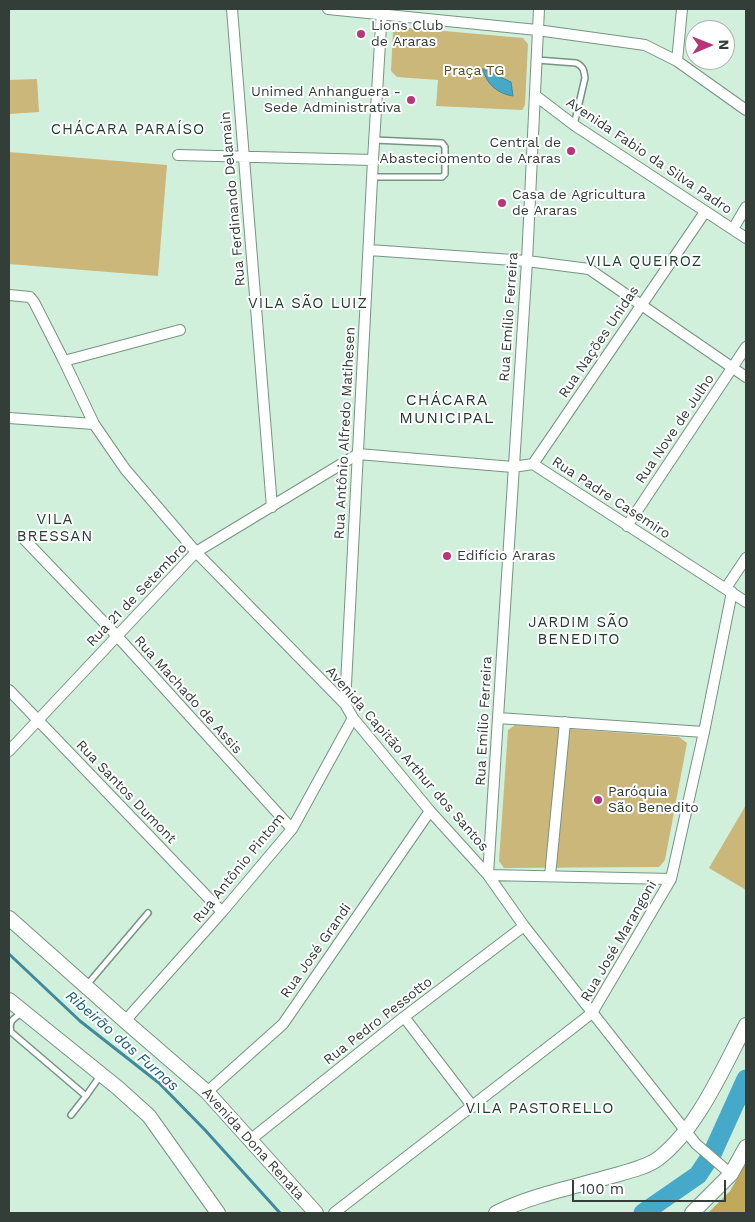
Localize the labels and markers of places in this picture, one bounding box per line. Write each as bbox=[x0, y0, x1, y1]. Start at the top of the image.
place label: Lions Club de Araras bbox=[371, 18, 444, 50]
marker: Lions Club de Araras bbox=[355, 28, 367, 40]
place label: Unimed Anhanguera - Sede Administrativa bbox=[251, 84, 401, 116]
marker: Unimed Anhanguera - Sede Administrativa bbox=[405, 94, 417, 106]
place label: Central de Abasteciomento de Araras bbox=[380, 135, 561, 168]
marker: Central de Abasteciomento de Araras bbox=[565, 145, 577, 157]
place label: Casa de Agricultura de Araras bbox=[512, 187, 646, 220]
marker: Casa de Agricultura de Araras bbox=[496, 197, 508, 209]
place label: Edifício Araras bbox=[457, 548, 556, 564]
marker: Edifício Araras bbox=[441, 550, 453, 562]
place label: Paróquia São Benedito bbox=[608, 784, 699, 816]
marker: Paróquia São Benedito bbox=[592, 794, 604, 806]

